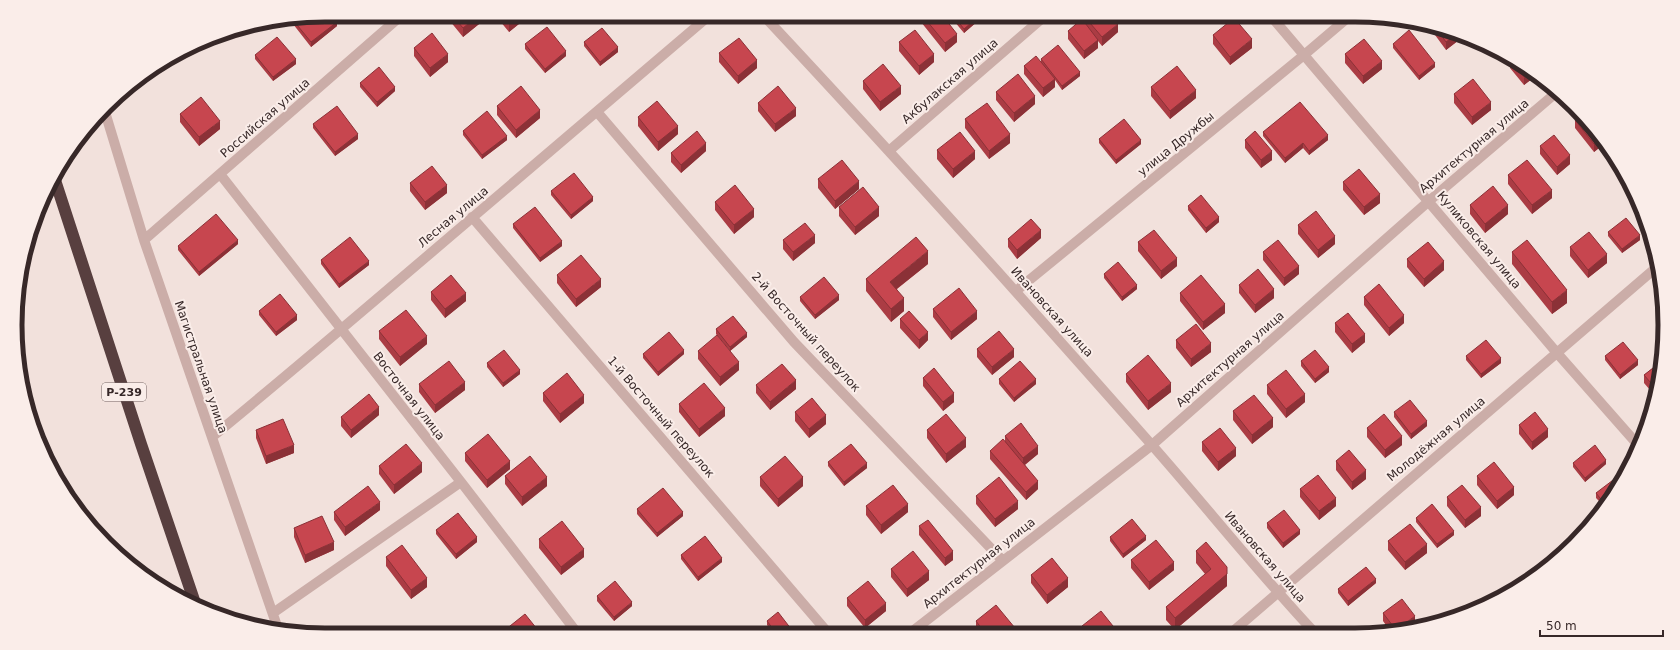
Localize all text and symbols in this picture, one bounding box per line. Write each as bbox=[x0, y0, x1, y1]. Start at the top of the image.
street label: Акбулакская улица bbox=[899, 36, 1001, 126]
street label: Российская улица bbox=[218, 75, 312, 161]
street label: Архитектурная улица bbox=[1416, 96, 1532, 196]
street label: улица Дружбы bbox=[1135, 109, 1217, 179]
street label: Лесная улица bbox=[415, 184, 491, 250]
street label: Куликовская улица bbox=[1434, 188, 1524, 292]
street label: Ивановская улица bbox=[1008, 264, 1096, 360]
street label: 2-й Восточный переулок bbox=[749, 269, 863, 395]
street label: Магистральная улица bbox=[172, 299, 230, 435]
street label: Архитектурная улица bbox=[1173, 308, 1287, 410]
street label: Восточная улица bbox=[370, 349, 448, 443]
street label: 1-й Восточный переулок bbox=[605, 354, 717, 480]
road number: Р-239 bbox=[102, 383, 146, 401]
street label: Молодёжная улица bbox=[1384, 394, 1488, 484]
street label: Ивановская улица bbox=[1222, 509, 1308, 605]
street label: Архитектурная улица bbox=[920, 515, 1038, 611]
scale bar bbox=[1540, 612, 1663, 638]
text: 50 m bbox=[1546, 619, 1577, 633]

